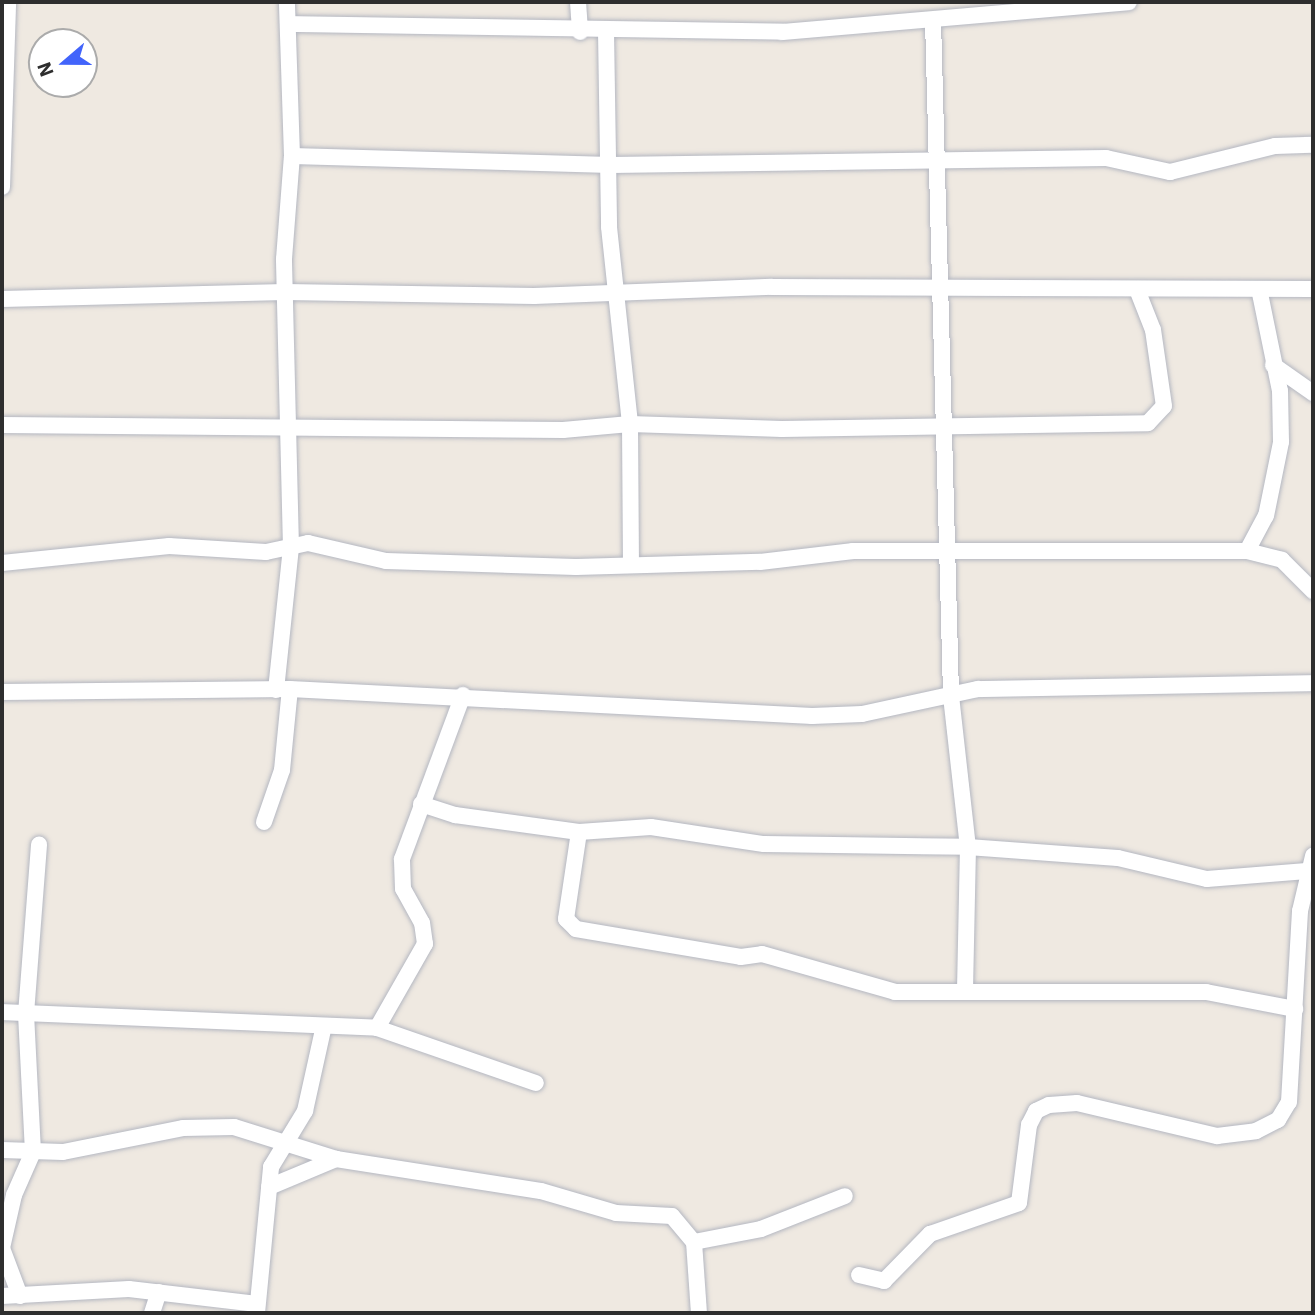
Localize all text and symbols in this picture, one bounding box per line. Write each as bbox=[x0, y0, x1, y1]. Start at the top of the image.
north arrow bbox=[28, 28, 98, 98]
text: N bbox=[32, 59, 59, 80]

